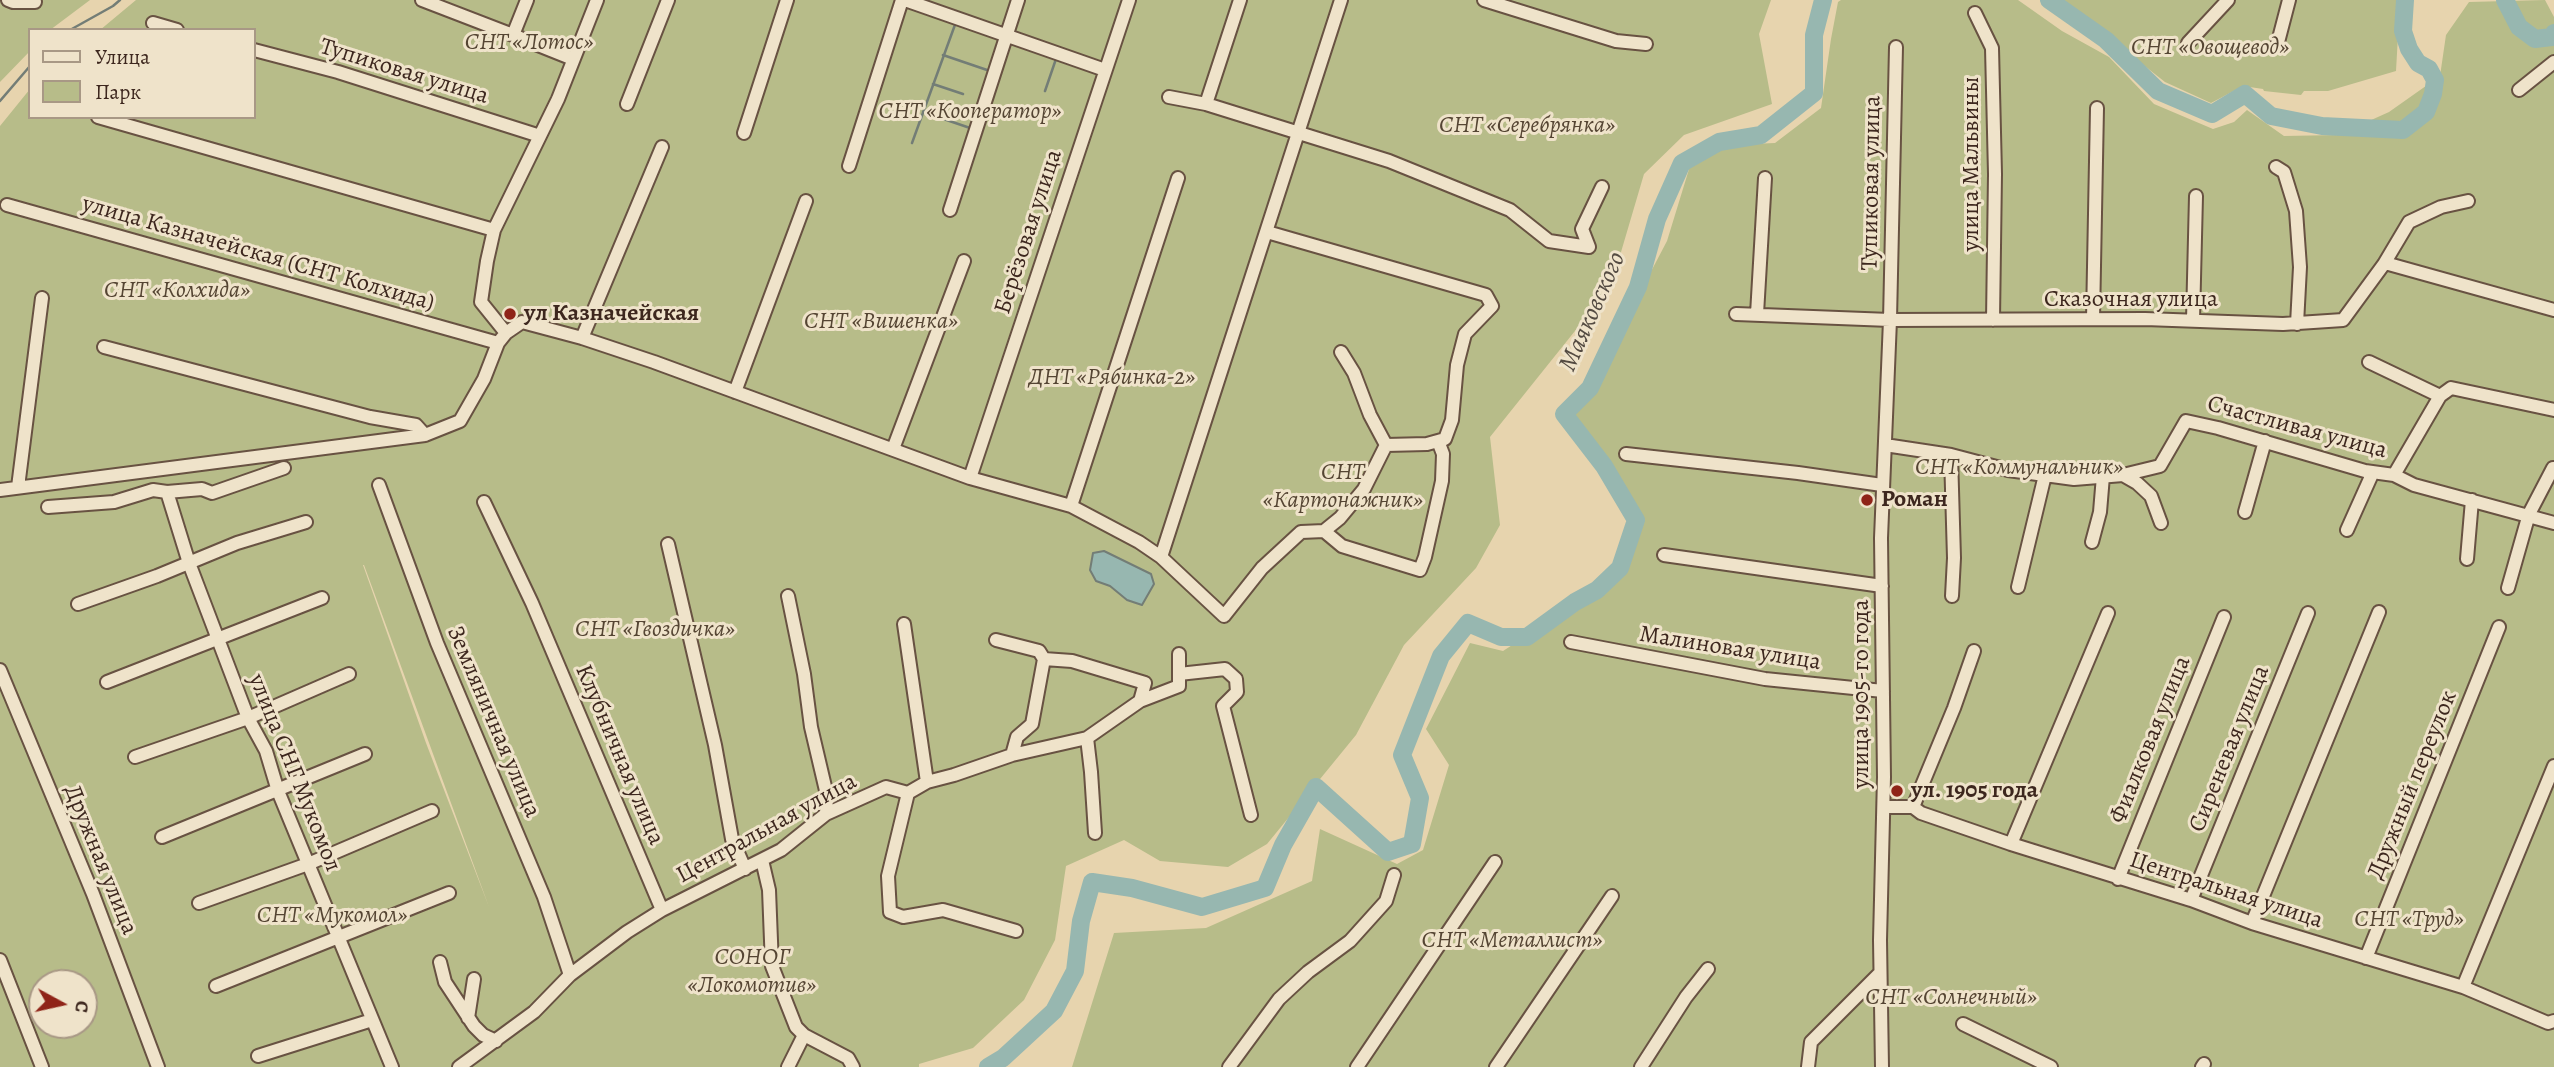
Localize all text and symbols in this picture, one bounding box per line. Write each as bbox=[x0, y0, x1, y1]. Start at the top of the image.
legend bbox=[28, 28, 256, 119]
park label: СНТ «Лотос» bbox=[465, 29, 593, 57]
street label: Тупиковая улица bbox=[316, 33, 492, 111]
park label: СНТ «Овощевод» bbox=[2131, 34, 2289, 62]
text: Улица bbox=[95, 43, 150, 71]
street label: улица Мальвины bbox=[1958, 76, 1986, 252]
text: Парк bbox=[95, 78, 141, 106]
street label: Тупиковая улица bbox=[1856, 95, 1888, 271]
park label: СНТ «Кооператор» bbox=[879, 98, 1061, 126]
park label: СНТ «Серебрянка» bbox=[1439, 112, 1615, 140]
street label: Берёзовая улица bbox=[989, 146, 1069, 318]
street label: улица Казначейская (СНТ Колхида) bbox=[79, 190, 437, 318]
water label: Маяковского bbox=[1553, 247, 1633, 377]
park label: СНТ «Колхида» bbox=[104, 277, 250, 305]
street label: Сказочная улица bbox=[2044, 286, 2218, 314]
place label: ул Казначейская bbox=[524, 300, 699, 328]
marker: ул Казначейская bbox=[502, 306, 518, 322]
park label: СНТ «Вишенка» bbox=[804, 308, 958, 336]
park label: ДНТ «Рябинка-2» bbox=[1029, 364, 1195, 392]
street label: Счастливая улица bbox=[2204, 390, 2390, 466]
park label: СНТ «Коммунальник» bbox=[1915, 454, 2123, 482]
park label: СНТ «Картонажник» bbox=[1263, 459, 1423, 515]
place label: Роман bbox=[1881, 486, 1948, 514]
marker: Роман bbox=[1859, 492, 1875, 508]
street label: улица 1905-го года bbox=[1848, 599, 1876, 789]
park label: СНТ «Гвоздичка» bbox=[575, 616, 735, 644]
street label: Малиновая улица bbox=[1637, 620, 1823, 678]
street label: Земляничная улица bbox=[440, 622, 546, 822]
street label: Фиалковая улица bbox=[2104, 652, 2198, 828]
street label: Клубничная улица bbox=[568, 661, 670, 849]
street label: Сиреневая улица bbox=[2183, 661, 2277, 837]
street label: улица СНГ Мукомол bbox=[241, 670, 347, 876]
street label: Дружный переулок bbox=[2362, 687, 2464, 883]
street label: Центральная улица bbox=[672, 768, 862, 890]
place label: ул. 1905 года bbox=[1911, 777, 2038, 805]
street label: Дружная улица bbox=[57, 781, 143, 939]
marker: ул. 1905 года bbox=[1889, 783, 1905, 799]
street label: Центральная улица bbox=[2126, 846, 2326, 936]
park label: СНТ «Мукомол» bbox=[257, 902, 407, 930]
park label: СНТ «Труд» bbox=[2354, 906, 2464, 934]
park label: СНТ «Металлист» bbox=[1422, 927, 1602, 955]
park label: СОНОГ «Локомотив» bbox=[688, 944, 816, 1000]
north arrow bbox=[28, 969, 98, 1039]
park label: СНТ «Солнечный» bbox=[1865, 984, 2037, 1012]
text: С bbox=[68, 999, 96, 1014]

